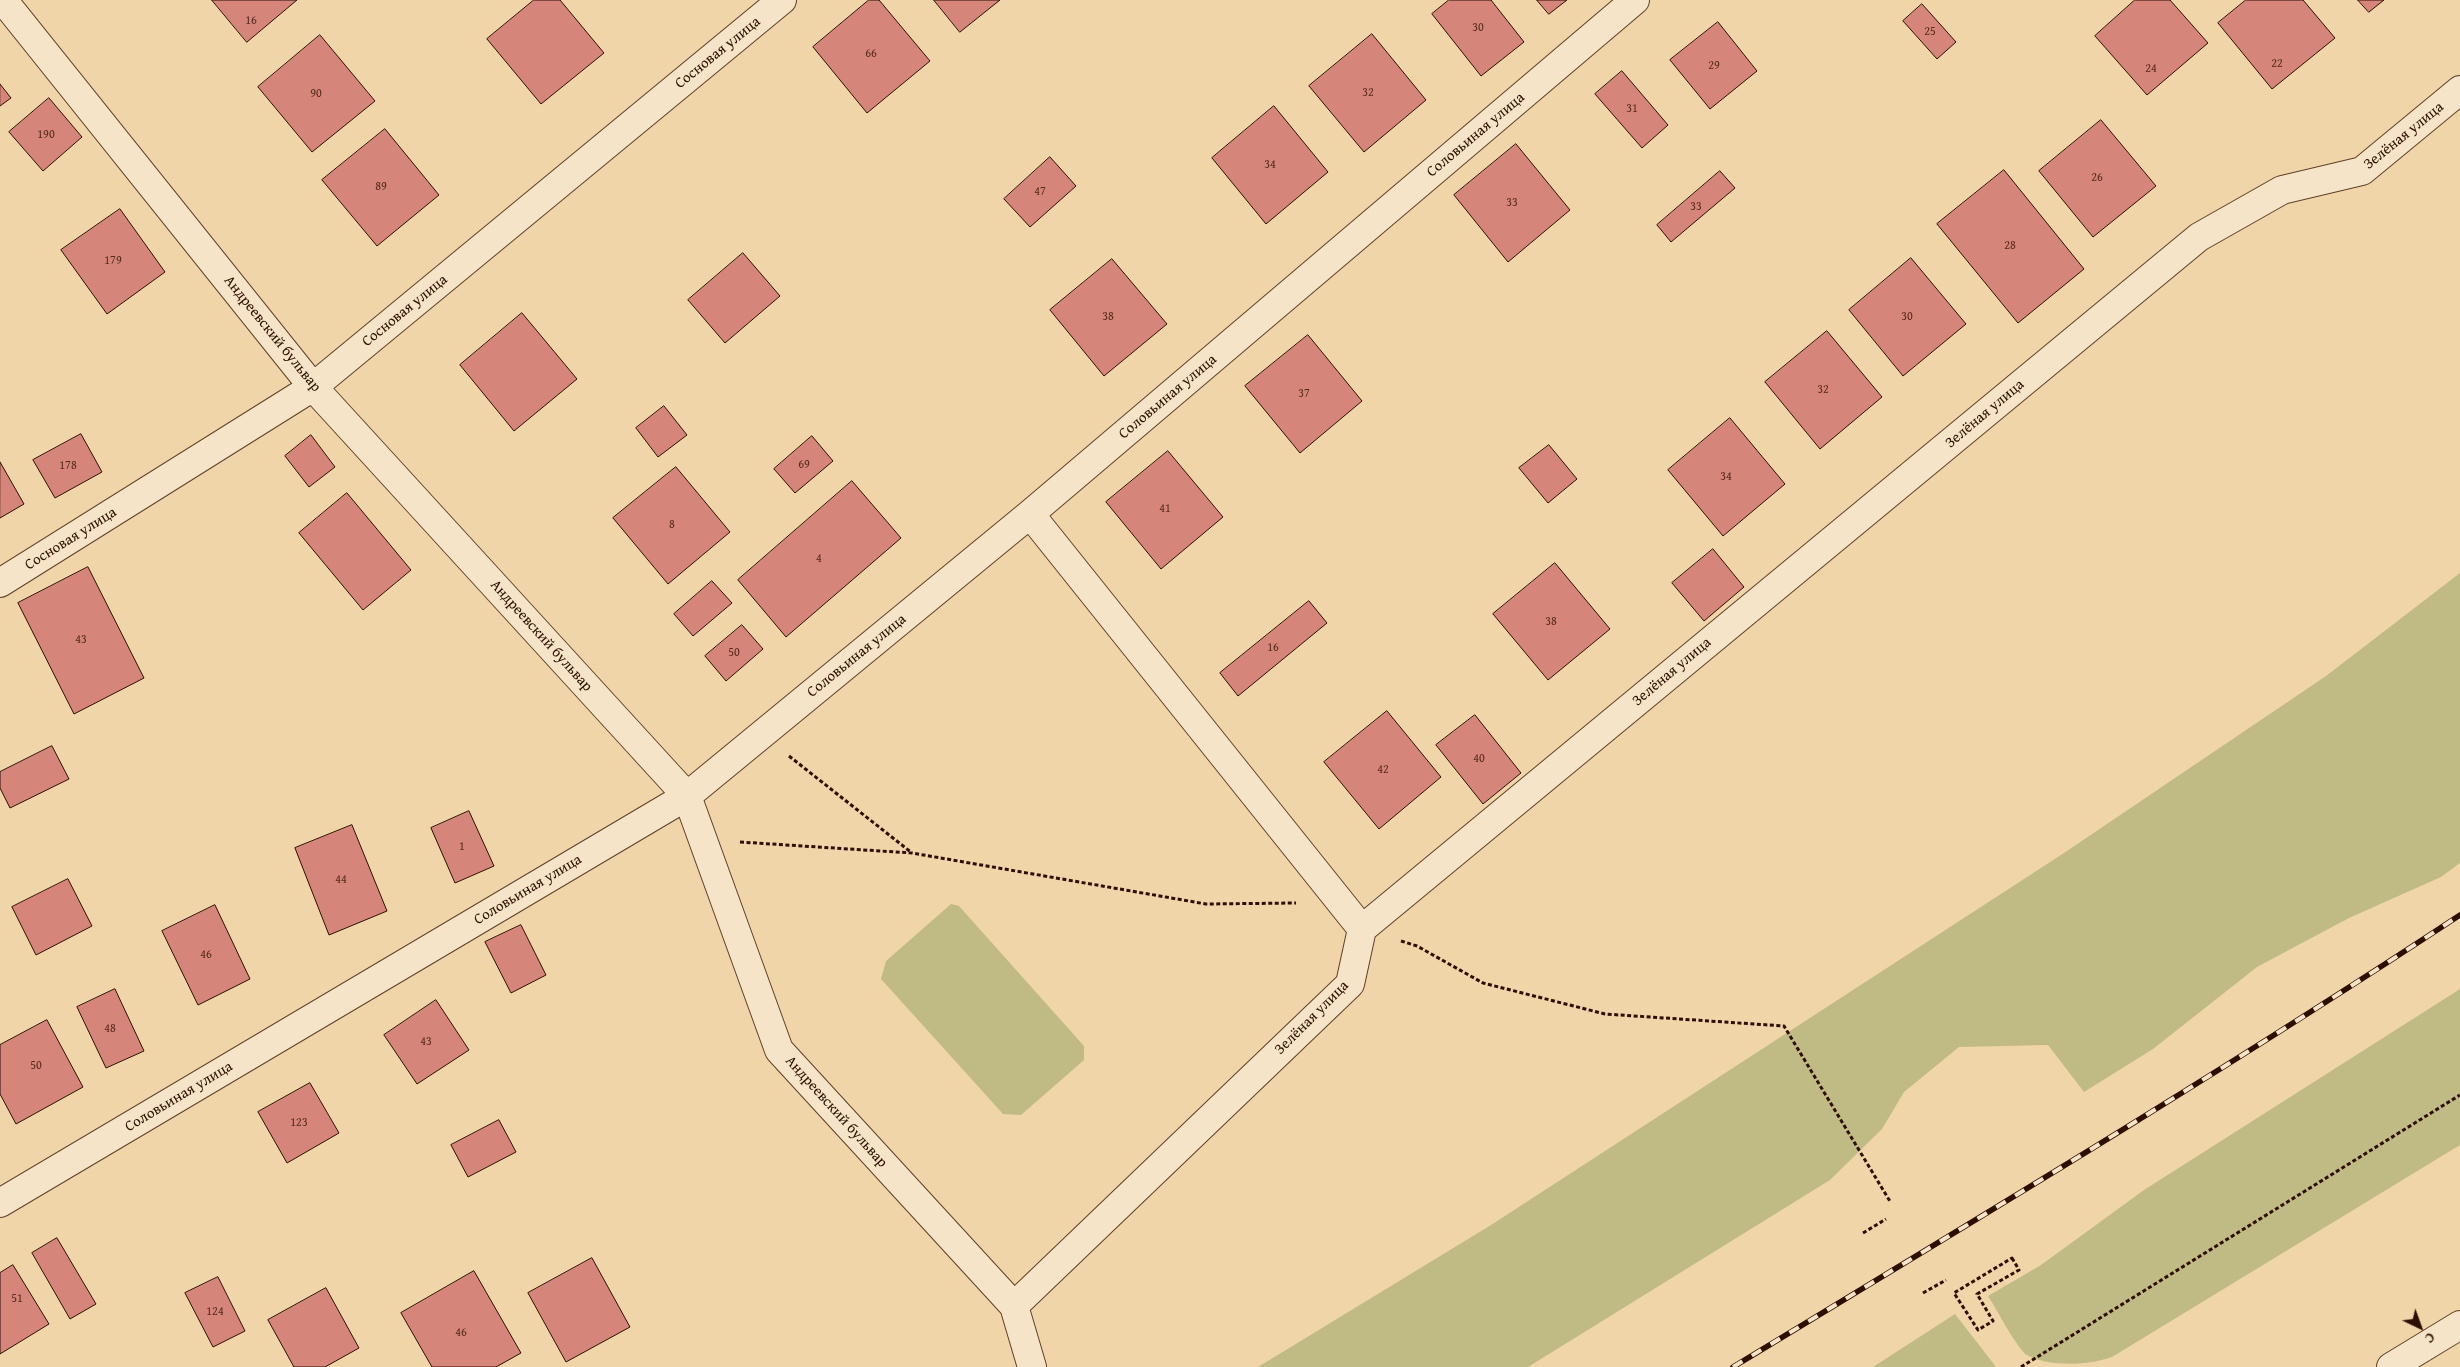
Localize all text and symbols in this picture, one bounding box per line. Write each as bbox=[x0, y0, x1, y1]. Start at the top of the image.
street label: Сосновая улица bbox=[672, 13, 764, 93]
house number: 16 bbox=[245, 14, 257, 28]
house number: 30 bbox=[1472, 21, 1484, 35]
house number: 25 bbox=[1924, 25, 1936, 39]
house number: 66 bbox=[865, 47, 877, 61]
house number: 22 bbox=[2271, 57, 2283, 71]
house number: 29 bbox=[1708, 59, 1720, 73]
house number: 24 bbox=[2145, 62, 2157, 76]
house number: 32 bbox=[1362, 86, 1374, 100]
house number: 90 bbox=[310, 87, 322, 101]
street label: Соловьиная улица bbox=[1423, 89, 1529, 181]
street label: Зелёная улица bbox=[2361, 98, 2447, 174]
house number: 31 bbox=[1626, 102, 1638, 116]
house number: 190 bbox=[37, 128, 55, 142]
house number: 34 bbox=[1264, 158, 1276, 172]
house number: 26 bbox=[2091, 171, 2103, 185]
house number: 89 bbox=[375, 180, 387, 194]
house number: 47 bbox=[1034, 185, 1046, 199]
house number: 33 bbox=[1506, 196, 1518, 210]
house number: 33 bbox=[1690, 200, 1702, 214]
house number: 28 bbox=[2004, 239, 2016, 253]
house number: 179 bbox=[104, 254, 122, 268]
street label: Сосновая улица bbox=[359, 271, 451, 351]
street label: Андреевский бульвар bbox=[220, 272, 324, 396]
house number: 38 bbox=[1102, 310, 1114, 324]
house number: 30 bbox=[1901, 310, 1913, 324]
street label: Соловьиная улица bbox=[1115, 351, 1221, 443]
street label: Зелёная улица bbox=[1942, 376, 2028, 452]
house number: 32 bbox=[1817, 383, 1829, 397]
house number: 37 bbox=[1298, 387, 1310, 401]
house number: 69 bbox=[798, 458, 810, 472]
house number: 178 bbox=[59, 459, 77, 473]
house number: 34 bbox=[1720, 470, 1732, 484]
house number: 41 bbox=[1159, 502, 1171, 516]
street label: Сосновая улица bbox=[22, 504, 120, 574]
house number: 8 bbox=[669, 518, 675, 532]
house number: 4 bbox=[816, 552, 822, 566]
street label: Андреевский бульвар bbox=[486, 576, 596, 696]
street label: Соловьиная улица bbox=[804, 611, 910, 701]
house number: 38 bbox=[1545, 615, 1557, 629]
house number: 43 bbox=[75, 633, 87, 647]
street label: Зелёная улица bbox=[1629, 634, 1715, 710]
house number: 16 bbox=[1267, 641, 1279, 655]
house number: 50 bbox=[728, 646, 740, 660]
house number: 40 bbox=[1473, 752, 1485, 766]
house number: 42 bbox=[1377, 763, 1389, 777]
house number: 1 bbox=[459, 840, 465, 854]
street label: Соловьиная улица bbox=[471, 851, 585, 929]
house number: 44 bbox=[335, 873, 347, 887]
house number: 46 bbox=[200, 948, 212, 962]
street label: Зелёная улица bbox=[1271, 977, 1353, 1059]
house number: 48 bbox=[104, 1022, 116, 1036]
house number: 43 bbox=[420, 1035, 432, 1049]
street label: Андреевский бульвар bbox=[781, 1052, 891, 1172]
street label: Соловьиная улица bbox=[122, 1058, 236, 1136]
house number: 50 bbox=[30, 1059, 42, 1073]
house number: 123 bbox=[290, 1116, 308, 1130]
house number: 51 bbox=[11, 1292, 23, 1306]
north arrow bbox=[2395, 1302, 2445, 1352]
house number: 124 bbox=[206, 1305, 224, 1319]
house number: 46 bbox=[455, 1326, 467, 1340]
text: С bbox=[2420, 1328, 2440, 1348]

